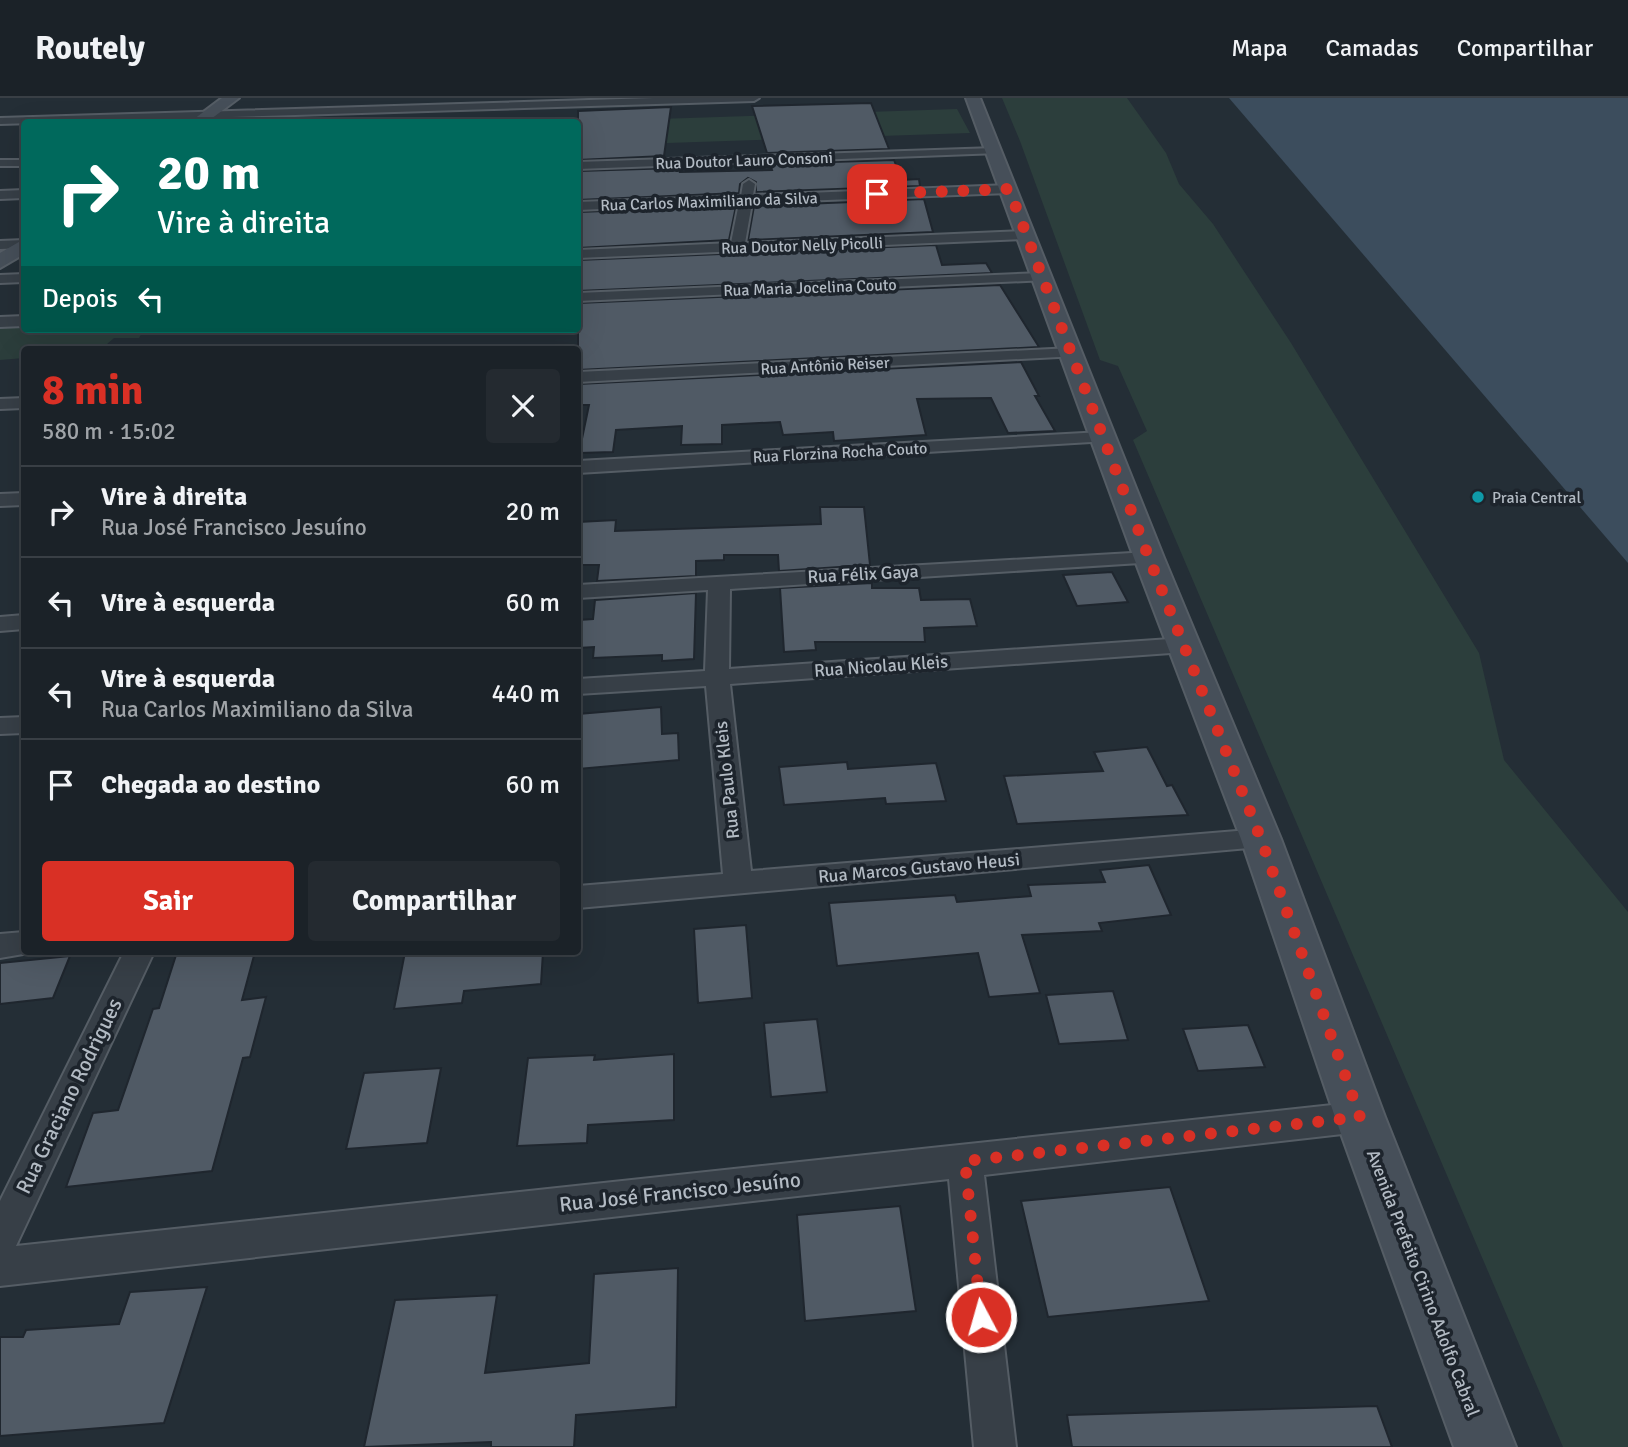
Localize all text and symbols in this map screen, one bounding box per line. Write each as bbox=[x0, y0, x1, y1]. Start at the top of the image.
text: Routely bbox=[35, 28, 145, 69]
text: Mapa bbox=[1231, 33, 1288, 63]
text: Camadas bbox=[1326, 33, 1419, 63]
text: Compartilhar bbox=[1457, 33, 1593, 63]
text: 20 m bbox=[157, 143, 260, 203]
icon: right bbox=[42, 147, 133, 238]
street label: Rua Doutor Lauro Consoni bbox=[655, 148, 833, 174]
pin bbox=[847, 164, 907, 224]
icon: arrive bbox=[858, 175, 896, 213]
street label: Rua Carlos Maximiliano da Silva bbox=[600, 188, 818, 216]
text: Vire à direita bbox=[157, 203, 330, 242]
street label: Rua Doutor Nelly Picolli bbox=[721, 233, 883, 259]
street label: Rua Maria Jocelina Couto bbox=[723, 275, 897, 301]
icon: left bbox=[132, 280, 170, 318]
text: Depois bbox=[42, 283, 118, 315]
street label: Rua Antônio Reiser bbox=[760, 353, 890, 379]
text: 8 min bbox=[42, 365, 143, 416]
button: close bbox=[486, 369, 560, 443]
text: 580 m · 15:02 bbox=[42, 417, 176, 446]
street label: Rua Florzina Rocha Couto bbox=[752, 438, 928, 468]
text: Vire à direita bbox=[101, 481, 247, 513]
place label: Praia Central bbox=[1492, 488, 1581, 508]
marker: Praia Central bbox=[1470, 489, 1486, 505]
icon: right bbox=[42, 493, 80, 531]
text: 20 m bbox=[505, 496, 560, 528]
text: Rua José Francisco Jesuíno bbox=[101, 513, 367, 542]
street label: Rua Félix Gaya bbox=[807, 560, 919, 588]
icon: left bbox=[42, 584, 80, 622]
text: Vire à esquerda bbox=[101, 587, 275, 619]
text: 60 m bbox=[505, 587, 560, 619]
street label: Rua Nicolau Kleis bbox=[813, 650, 949, 682]
text: Vire à esquerda bbox=[101, 663, 275, 695]
icon: left bbox=[42, 675, 80, 713]
text: 440 m bbox=[491, 678, 560, 710]
text: Rua Carlos Maximiliano da Silva bbox=[101, 695, 413, 724]
street label: Rua Paulo Kleis bbox=[710, 720, 744, 840]
icon: arrive bbox=[42, 766, 80, 804]
text: Chegada ao destino bbox=[101, 769, 320, 801]
text: 60 m bbox=[505, 769, 560, 801]
street label: Rua Marcos Gustavo Heusi bbox=[817, 848, 1021, 888]
button: Sair bbox=[42, 861, 294, 941]
button: Compartilhar bbox=[308, 861, 560, 941]
street label: Rua Graciano Rodrigues bbox=[10, 994, 128, 1198]
street label: Avenida Prefeito Cirino Adolfo Cabral bbox=[1362, 1146, 1484, 1420]
street label: Rua José Francisco Jesuíno bbox=[558, 1166, 802, 1218]
position arrow bbox=[944, 1280, 1018, 1354]

